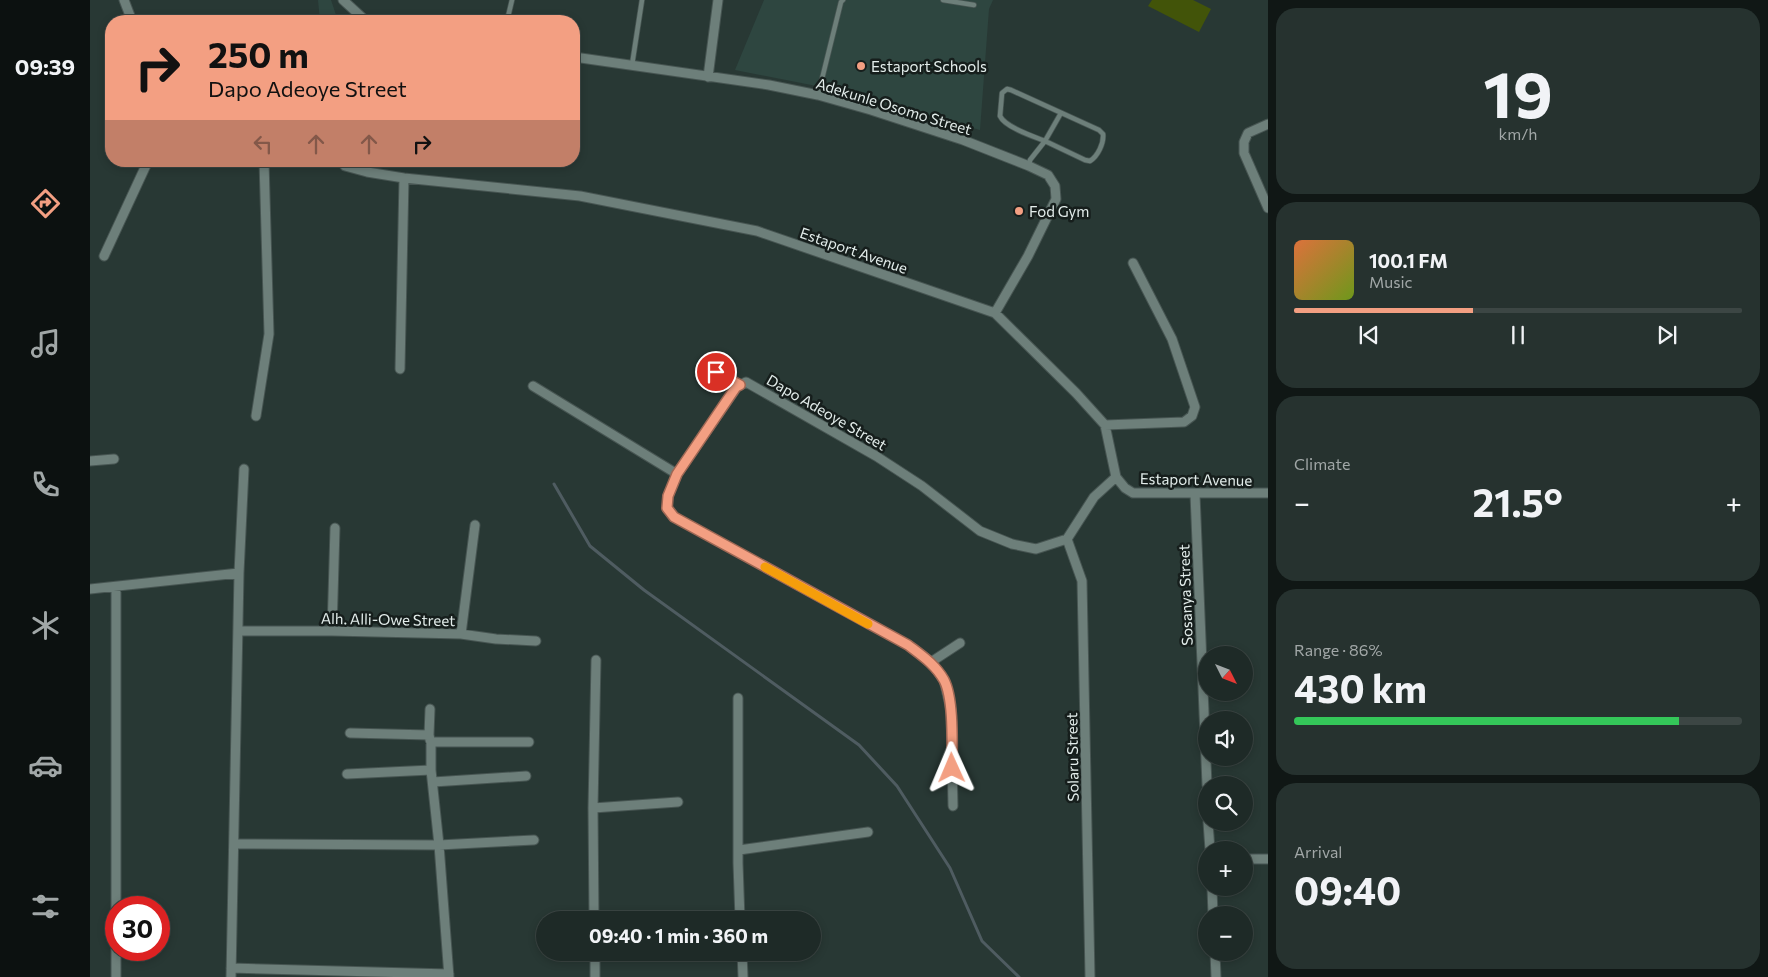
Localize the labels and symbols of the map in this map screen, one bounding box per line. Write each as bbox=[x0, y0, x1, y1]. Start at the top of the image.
place label: Estaport Schools bbox=[871, 57, 987, 75]
marker: Estaport Schools bbox=[855, 60, 867, 72]
street label: Adekunle Osomo Street bbox=[814, 74, 974, 138]
place label: Fod Gym bbox=[1029, 202, 1089, 220]
marker: Fod Gym bbox=[1013, 205, 1025, 217]
street label: Estaport Avenue bbox=[798, 223, 910, 277]
pin bbox=[695, 351, 737, 393]
street label: Dapo Adeoye Street bbox=[764, 370, 890, 454]
street label: Estaport Avenue bbox=[1140, 469, 1252, 489]
street label: Sosanya Street bbox=[1174, 544, 1196, 646]
street label: Alh. Alli-Owe Street bbox=[321, 609, 455, 629]
north arrow bbox=[1198, 646, 1252, 701]
street label: Solaru Street bbox=[1062, 712, 1082, 802]
position arrow bbox=[925, 741, 977, 793]
speed limit sign: 30 bbox=[105, 896, 170, 961]

